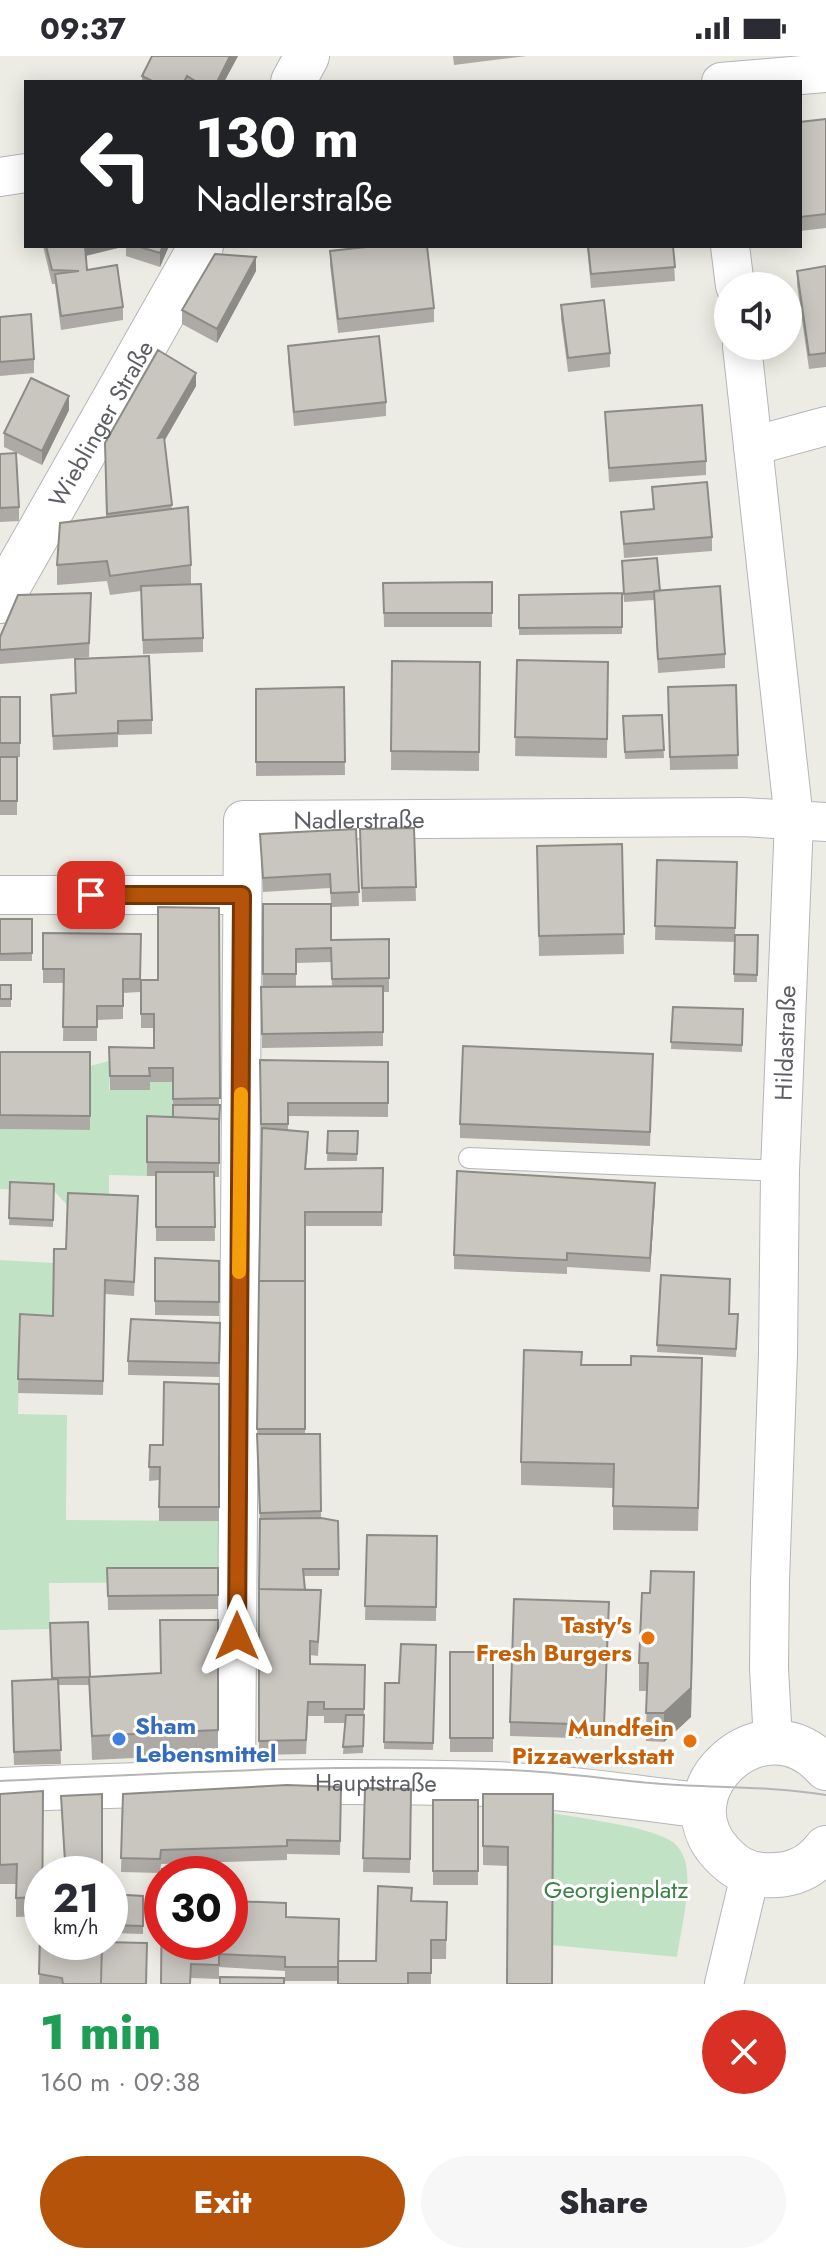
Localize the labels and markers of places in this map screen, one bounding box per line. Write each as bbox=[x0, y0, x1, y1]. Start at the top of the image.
pin bbox=[57, 861, 125, 929]
place label: Tasty's Fresh Burgers bbox=[476, 1607, 632, 1670]
marker: Tasty's Fresh Burgers bbox=[639, 1629, 657, 1647]
place label: Sham Lebensmittel bbox=[135, 1708, 277, 1771]
place label: Mundfein Pizzawerkstatt bbox=[512, 1710, 674, 1773]
marker: Sham Lebensmittel bbox=[110, 1730, 128, 1748]
marker: Mundfein Pizzawerkstatt bbox=[681, 1732, 699, 1750]

